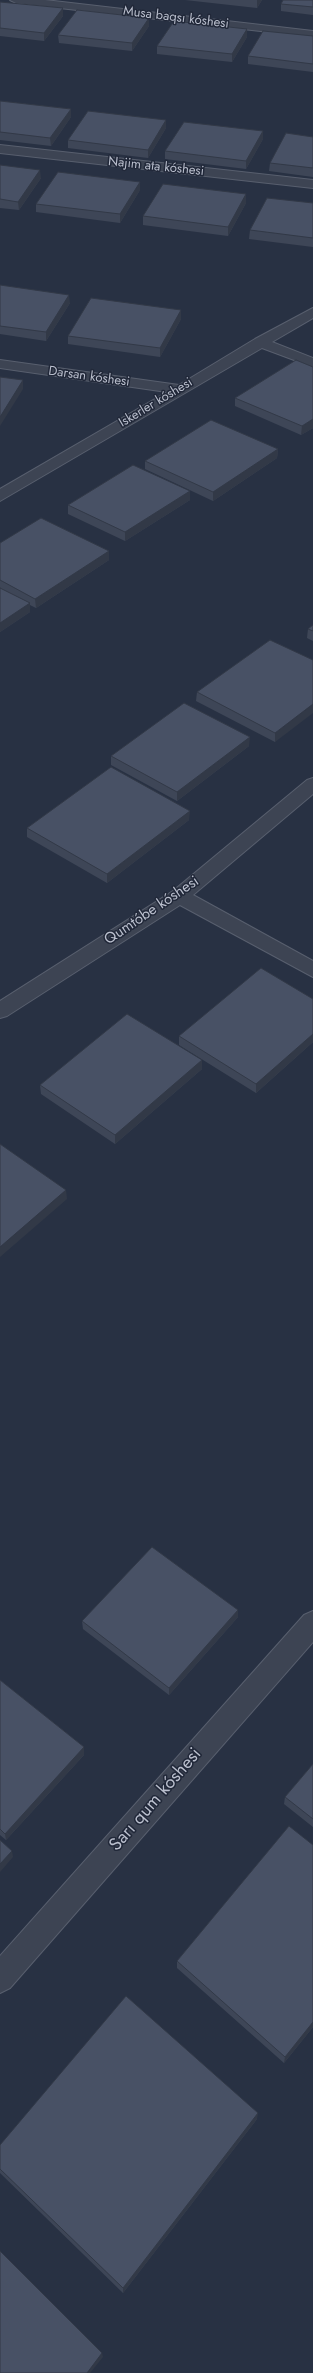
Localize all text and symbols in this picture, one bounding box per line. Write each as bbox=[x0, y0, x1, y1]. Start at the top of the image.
street label: Musa baqsı kóshesi bbox=[122, 4, 230, 32]
street label: Najim ata kóshesi bbox=[107, 154, 205, 180]
street label: Darsan kóshesi bbox=[47, 364, 131, 390]
street label: Iskerler kóshesi bbox=[116, 375, 196, 431]
street label: Qumtóbe kóshesi bbox=[101, 873, 203, 949]
street label: Sarı qum kóshesi bbox=[105, 1744, 207, 1856]

